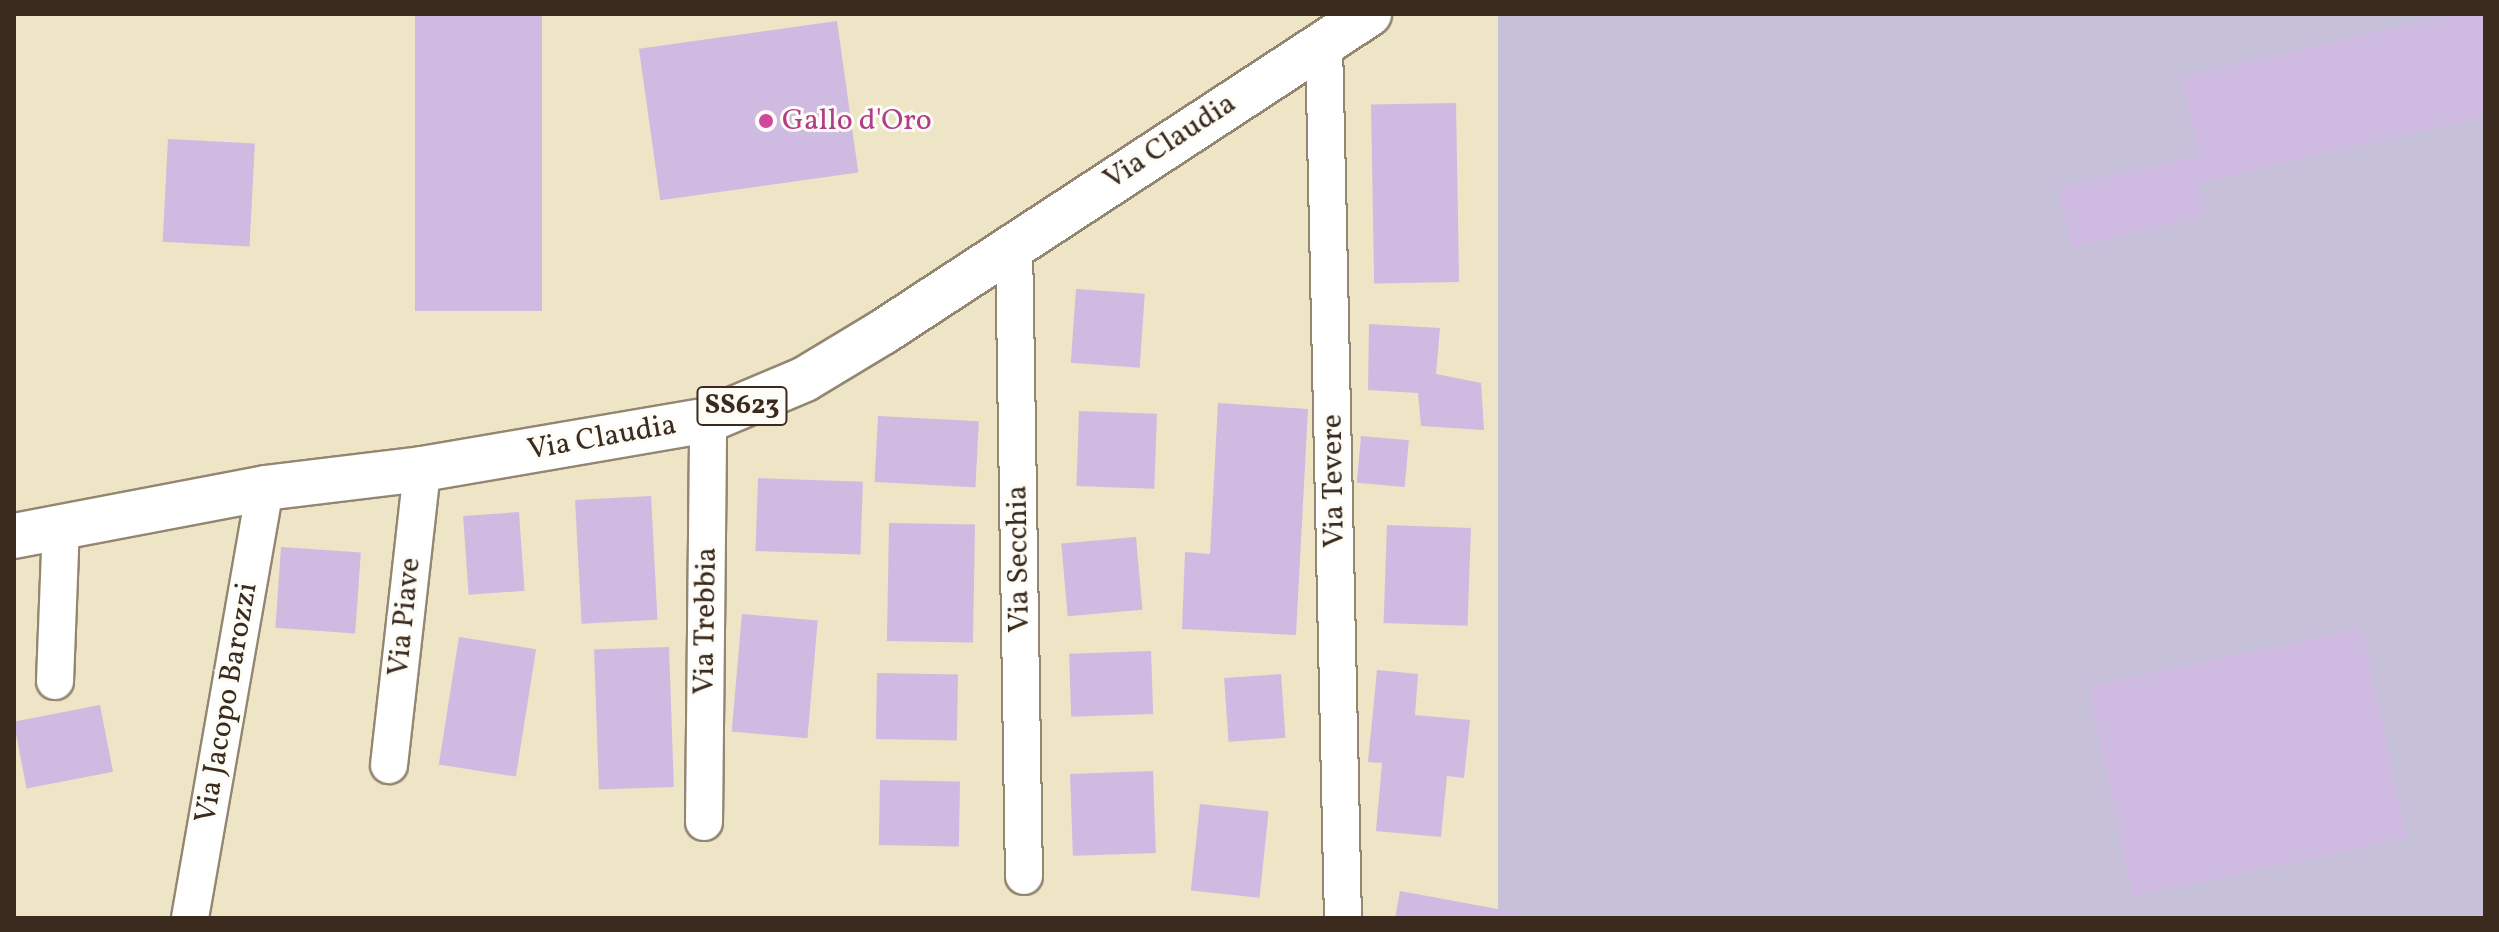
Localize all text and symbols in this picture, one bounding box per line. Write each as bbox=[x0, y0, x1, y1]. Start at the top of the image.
street label: Via Claudia bbox=[1097, 86, 1243, 198]
place label: Gallo d'Oro bbox=[782, 103, 932, 139]
marker: Gallo d'Oro bbox=[757, 112, 775, 130]
road number: SS623 bbox=[696, 382, 788, 430]
street label: Via Claudia bbox=[525, 407, 679, 469]
street label: Via Tevere bbox=[1315, 413, 1353, 549]
street label: Via Secchia bbox=[1000, 485, 1038, 633]
street label: Via Trebbia bbox=[687, 546, 725, 696]
street label: Via Piave bbox=[381, 556, 429, 678]
street label: Via Jacopo Barozzi bbox=[188, 580, 266, 826]

